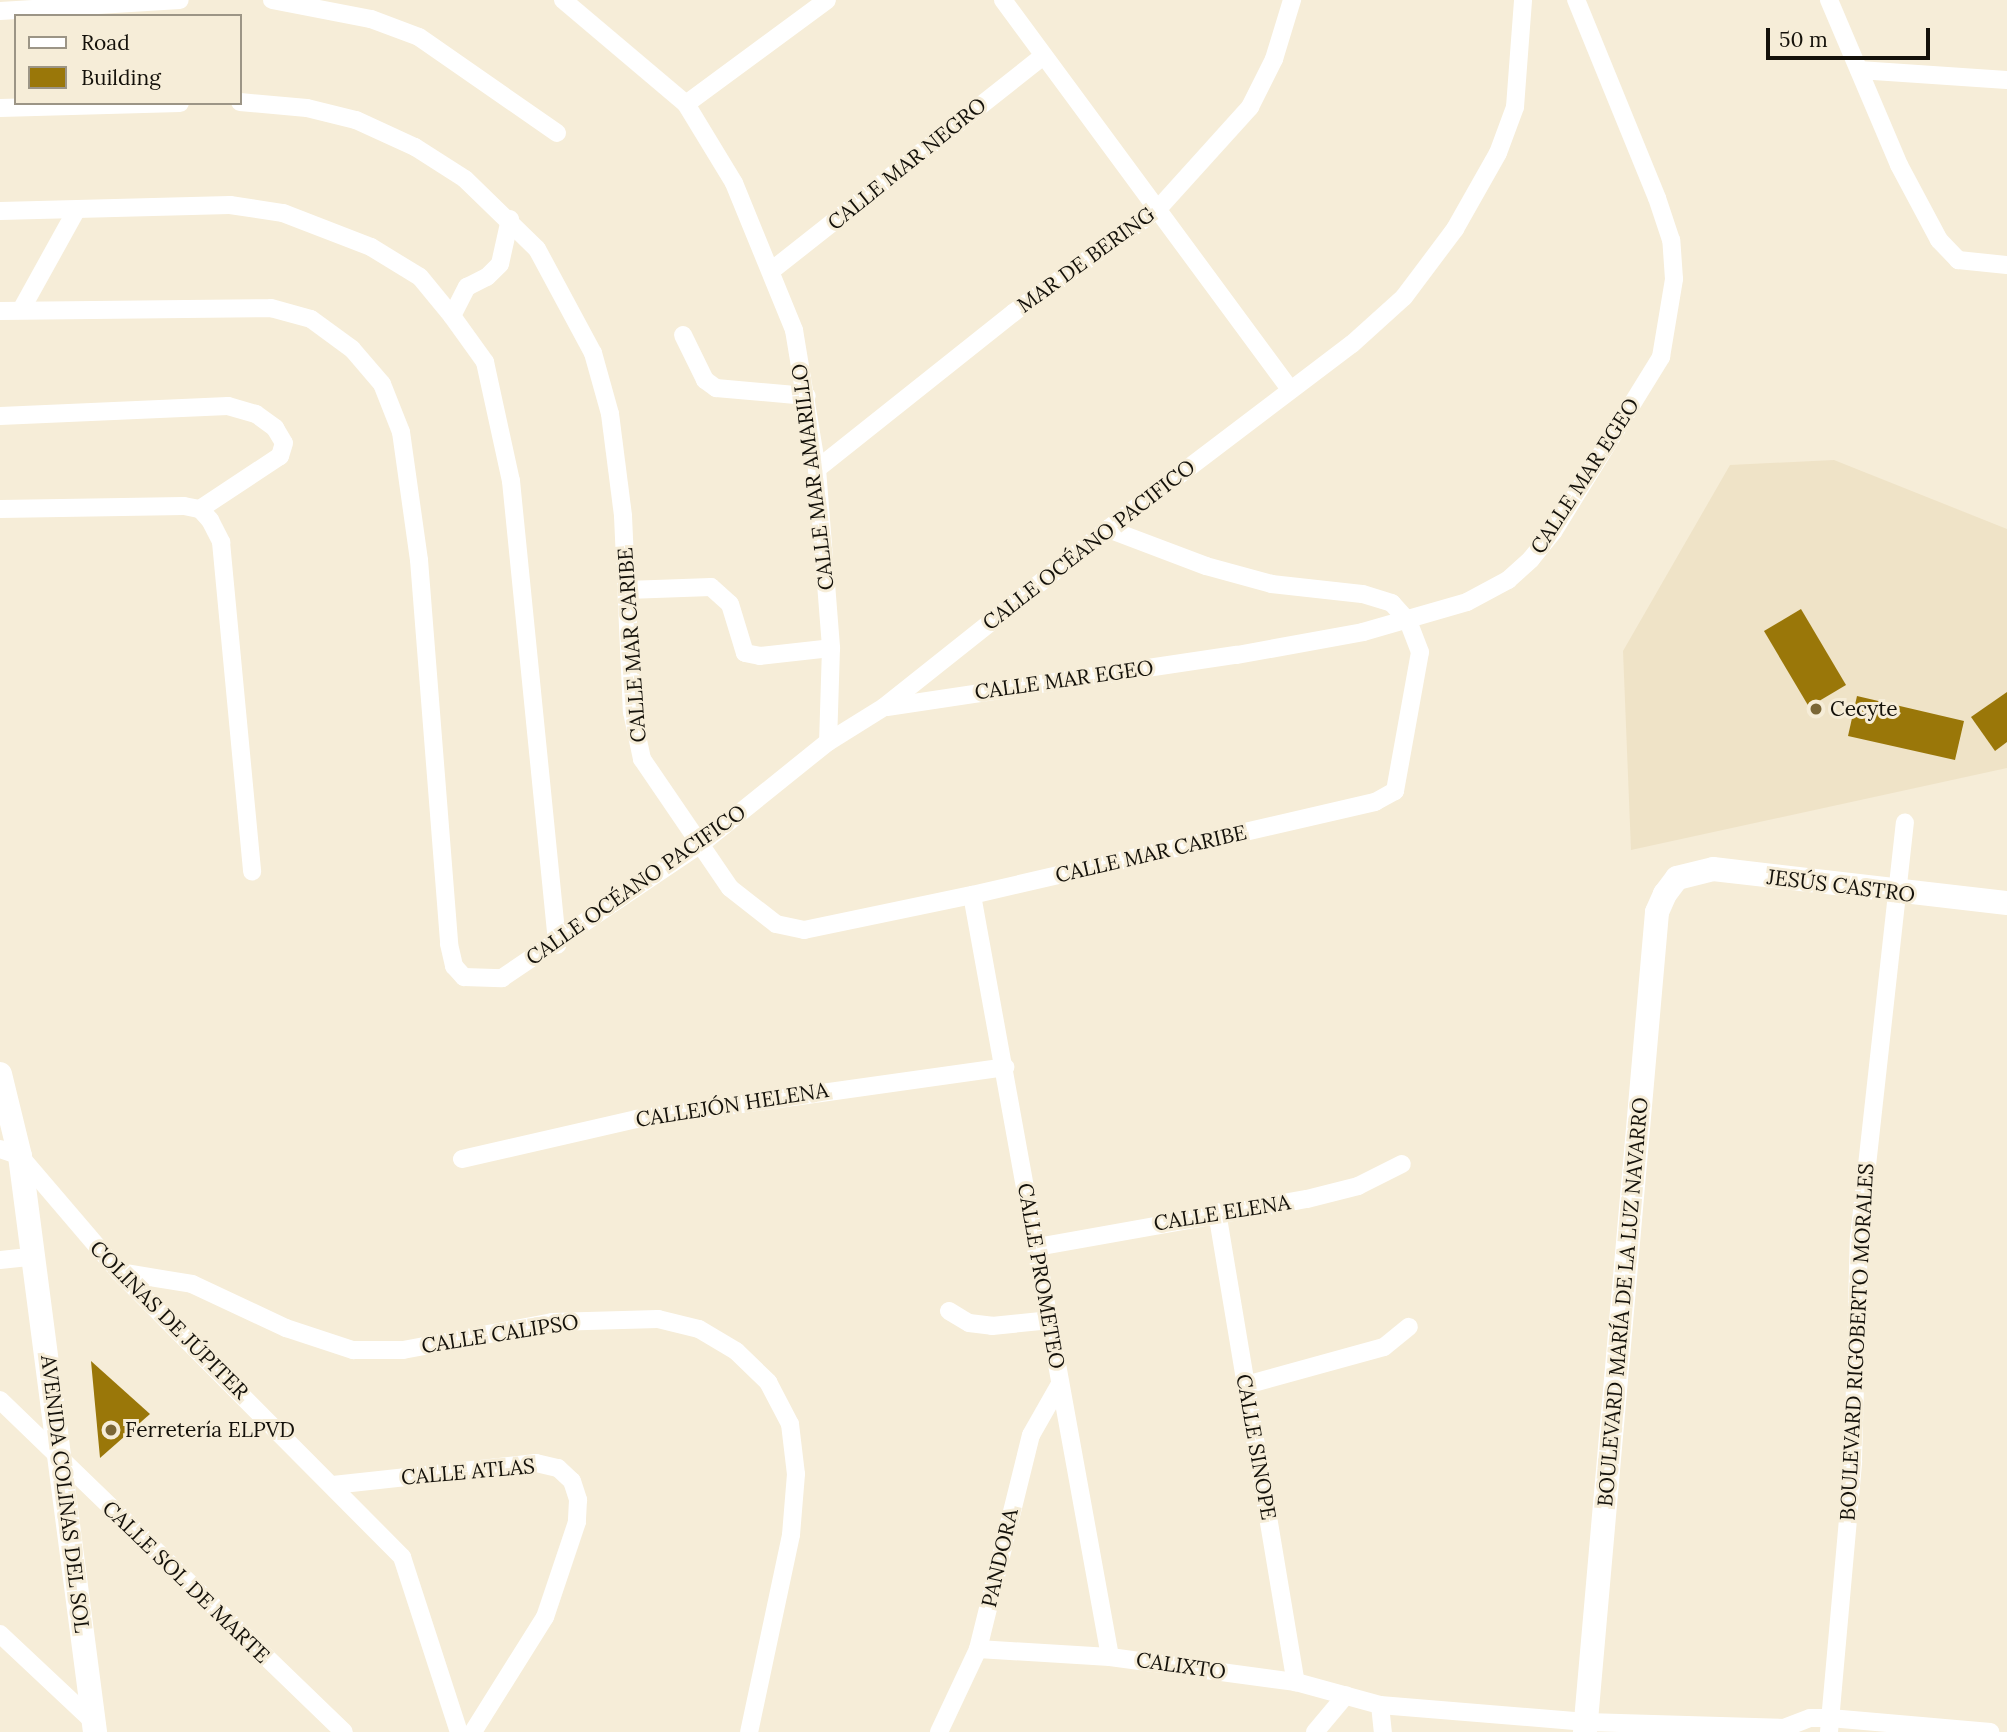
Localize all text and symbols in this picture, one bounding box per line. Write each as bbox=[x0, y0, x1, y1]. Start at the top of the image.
legend bbox=[14, 14, 242, 105]
scale bar bbox=[1769, 14, 1934, 58]
text: 50 m bbox=[1779, 26, 1828, 53]
text: Road bbox=[81, 29, 130, 56]
text: Building bbox=[81, 64, 161, 91]
street label: CALLE MAR NEGRO bbox=[823, 92, 991, 236]
street label: MAR DE BERING bbox=[1013, 202, 1159, 318]
street label: CALLE MAR AMARILLO bbox=[787, 362, 839, 592]
street label: CALLE MAR EGEO bbox=[1525, 393, 1645, 559]
street label: CALLE OCÉANO PACIFICO bbox=[978, 454, 1200, 636]
street label: CALLE MAR CARIBE bbox=[613, 547, 651, 743]
street label: CALLE MAR EGEO bbox=[973, 655, 1155, 705]
place label: Cecyte bbox=[1830, 696, 1898, 722]
marker: Cecyte bbox=[1808, 701, 1824, 717]
street label: CALLE OCÉANO PACIFICO bbox=[521, 799, 751, 971]
street label: CALLE MAR CARIBE bbox=[1053, 820, 1249, 888]
street label: JESÚS CASTRO bbox=[1766, 864, 1916, 908]
street label: CALLEJÓN HELENA bbox=[634, 1077, 830, 1133]
street label: BOULEVARD MARÍA DE LA LUZ NAVARRO bbox=[1593, 1096, 1653, 1508]
street label: BOULEVARD RIGOBERTO MORALES bbox=[1835, 1163, 1879, 1521]
street label: CALLE PROMETEO bbox=[1012, 1181, 1070, 1371]
street label: CALLE ELENA bbox=[1152, 1190, 1292, 1236]
street label: COLINAS DE JÚPITER bbox=[84, 1235, 254, 1405]
street label: CALLE CALIPSO bbox=[420, 1309, 580, 1359]
street label: AVENIDA COLINAS DEL SOL bbox=[35, 1354, 95, 1634]
street label: CALLE SINOPE bbox=[1231, 1372, 1281, 1522]
place label: Ferretería ELPVD bbox=[125, 1417, 295, 1443]
marker: Ferretería ELPVD bbox=[103, 1422, 119, 1438]
street label: CALLE ATLAS bbox=[400, 1454, 536, 1490]
street label: CALLE SOL DE MARTE bbox=[97, 1496, 275, 1668]
street label: PANDORA bbox=[976, 1506, 1024, 1610]
street label: CALIXTO bbox=[1134, 1647, 1228, 1685]

